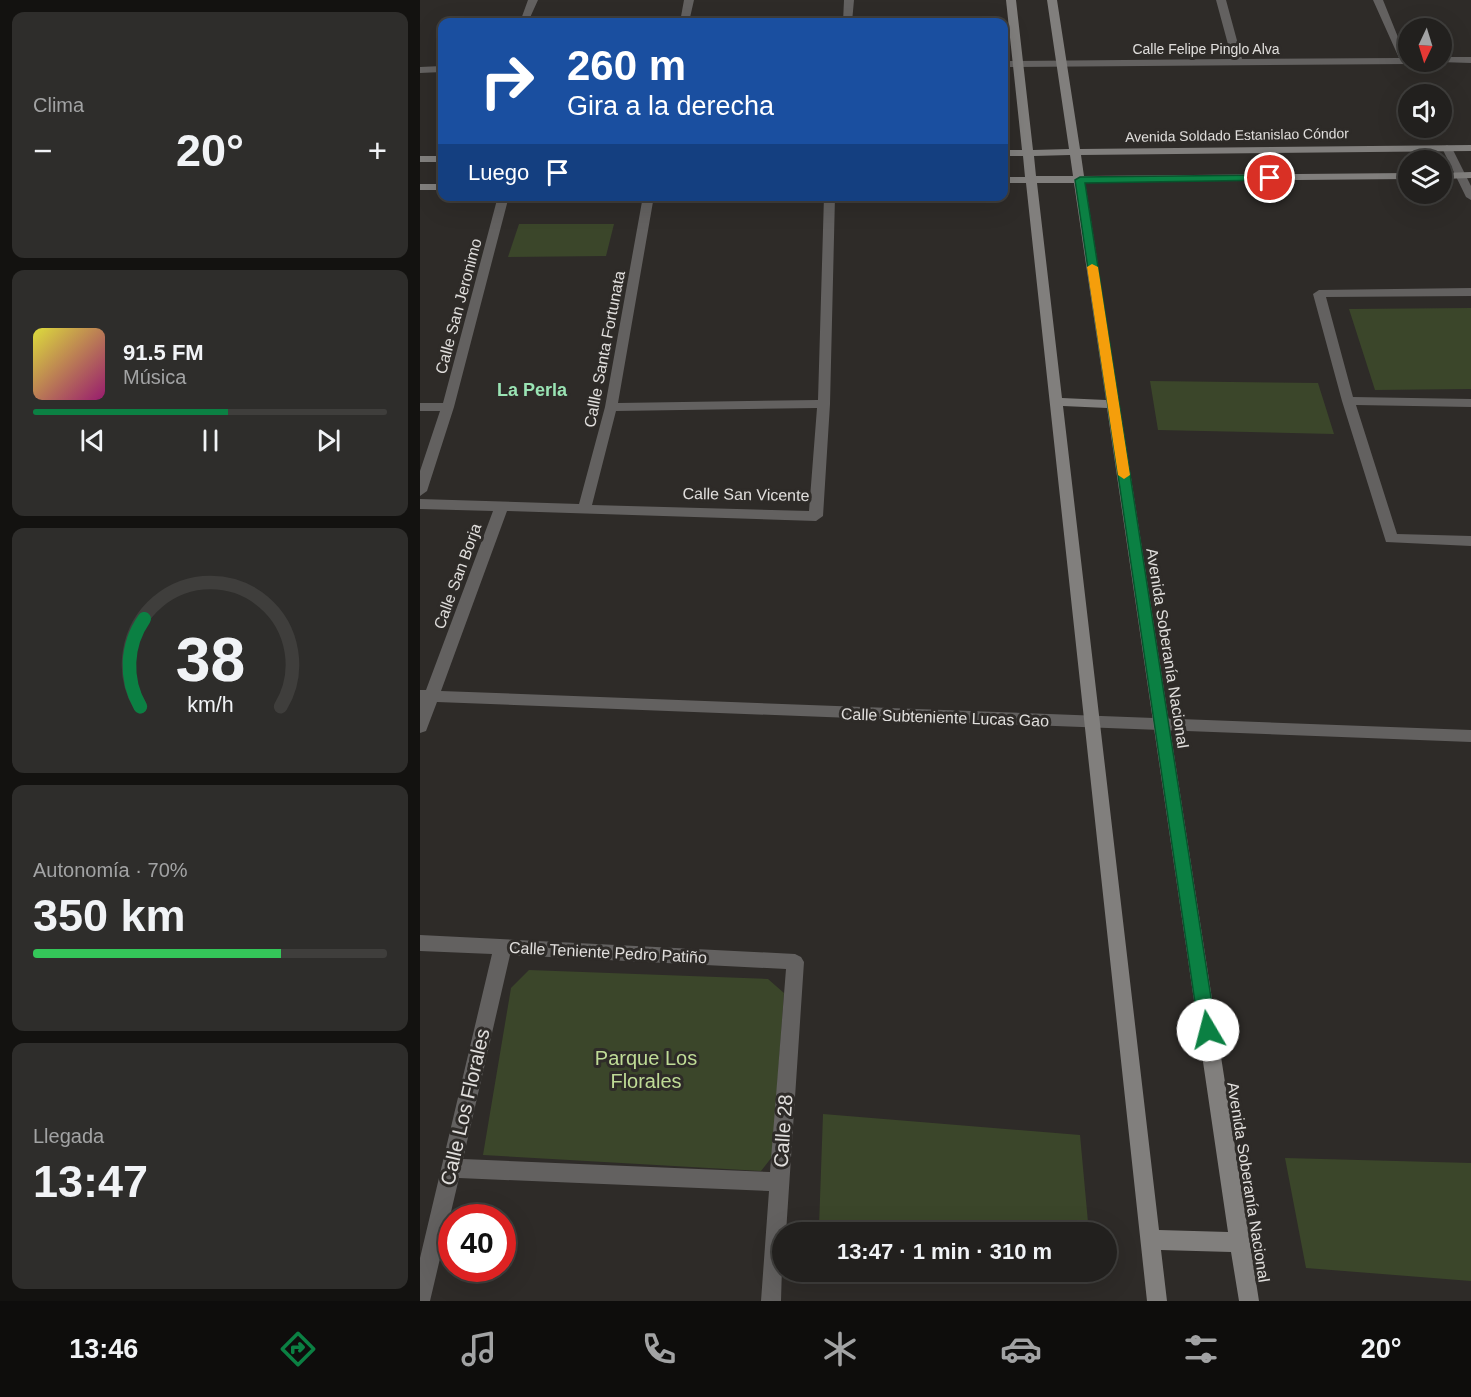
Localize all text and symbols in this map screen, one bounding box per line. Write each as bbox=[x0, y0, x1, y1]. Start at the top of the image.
north arrow bbox=[1398, 18, 1452, 72]
map controls bbox=[1398, 18, 1452, 204]
street label: Calle Felipe Pinglo Alva bbox=[1132, 41, 1280, 57]
icon: right bbox=[468, 42, 546, 120]
text: 260 m bbox=[567, 42, 686, 89]
button: sound bbox=[1398, 84, 1452, 138]
text: Gira a la derecha bbox=[567, 91, 774, 121]
text: Clima bbox=[33, 94, 84, 116]
text: 20° bbox=[176, 125, 244, 176]
street label: Avenida Soldado Estanislao Cóndor bbox=[1125, 125, 1349, 145]
text: − bbox=[33, 132, 52, 169]
text: + bbox=[368, 132, 387, 169]
button: layers bbox=[1398, 150, 1452, 204]
pin bbox=[1244, 152, 1295, 203]
icon: arrive bbox=[541, 156, 574, 189]
text: Luego bbox=[468, 160, 529, 185]
icon: arrive bbox=[1253, 161, 1286, 194]
street label: Calle San Jeronimo bbox=[432, 236, 485, 376]
street label: Callle Santa Fortunata bbox=[581, 269, 628, 429]
text: 91.5 FM bbox=[123, 340, 204, 365]
text: Música bbox=[123, 366, 186, 388]
district label: La Perla bbox=[497, 380, 568, 400]
icon: previous bbox=[76, 424, 109, 457]
icon: pause bbox=[194, 424, 227, 457]
icon: next bbox=[312, 424, 345, 457]
street label: Calle San Vicente bbox=[682, 485, 810, 504]
street label: Calle San Borja bbox=[430, 521, 485, 631]
street label: Avenida Soberanía Nacional bbox=[1143, 547, 1192, 749]
text: 38 bbox=[175, 626, 245, 695]
text: km/h bbox=[187, 694, 233, 718]
street label: Calle Subteniente Lucas Gao bbox=[841, 705, 1049, 730]
text: Autonomía · 70% bbox=[33, 859, 188, 881]
text: 350 km bbox=[33, 890, 186, 941]
street label: Calle Teniente Pedro Patiño bbox=[509, 939, 707, 966]
position arrow bbox=[1176, 998, 1240, 1062]
street label: Calle Los Florales bbox=[436, 1027, 494, 1187]
park label: Parque Los Florales bbox=[595, 1047, 697, 1092]
street label: Avenida Soberanía Nacional bbox=[1224, 1081, 1273, 1283]
street label: Calle 28 bbox=[769, 1094, 797, 1168]
text: Llegada bbox=[33, 1125, 104, 1147]
text: 13:47 bbox=[33, 1156, 148, 1207]
speed limit sign: 40 bbox=[438, 1204, 516, 1282]
text: 13:47 · 1 min · 310 m bbox=[837, 1239, 1052, 1264]
icon: directions bbox=[277, 1328, 319, 1370]
icon: music bbox=[458, 1328, 500, 1370]
icon: phone bbox=[638, 1328, 680, 1370]
icon: climate bbox=[819, 1328, 861, 1370]
icon: car bbox=[1000, 1328, 1042, 1370]
icon: filters bbox=[1180, 1328, 1222, 1370]
text: 13:46 bbox=[69, 1334, 138, 1364]
text: 20° bbox=[1361, 1334, 1402, 1364]

